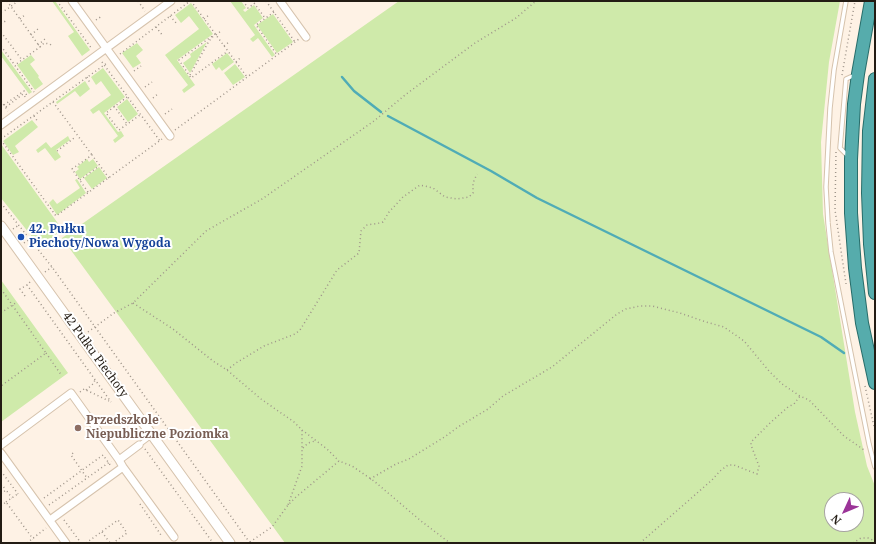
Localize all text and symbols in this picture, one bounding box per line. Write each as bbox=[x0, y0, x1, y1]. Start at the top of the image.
place label: 42. Pułku Piechoty/Nowa Wygoda bbox=[29, 223, 171, 251]
marker: 42. Pułku Piechoty/Nowa Wygoda bbox=[16, 232, 26, 242]
street label: 42 Pułku Piechoty bbox=[59, 310, 131, 400]
place label: Przedszkole Niepubliczne Poziomka bbox=[86, 414, 229, 442]
marker: Przedszkole Niepubliczne Poziomka bbox=[73, 423, 83, 433]
north arrow bbox=[824, 492, 864, 532]
text: N bbox=[827, 512, 844, 528]

